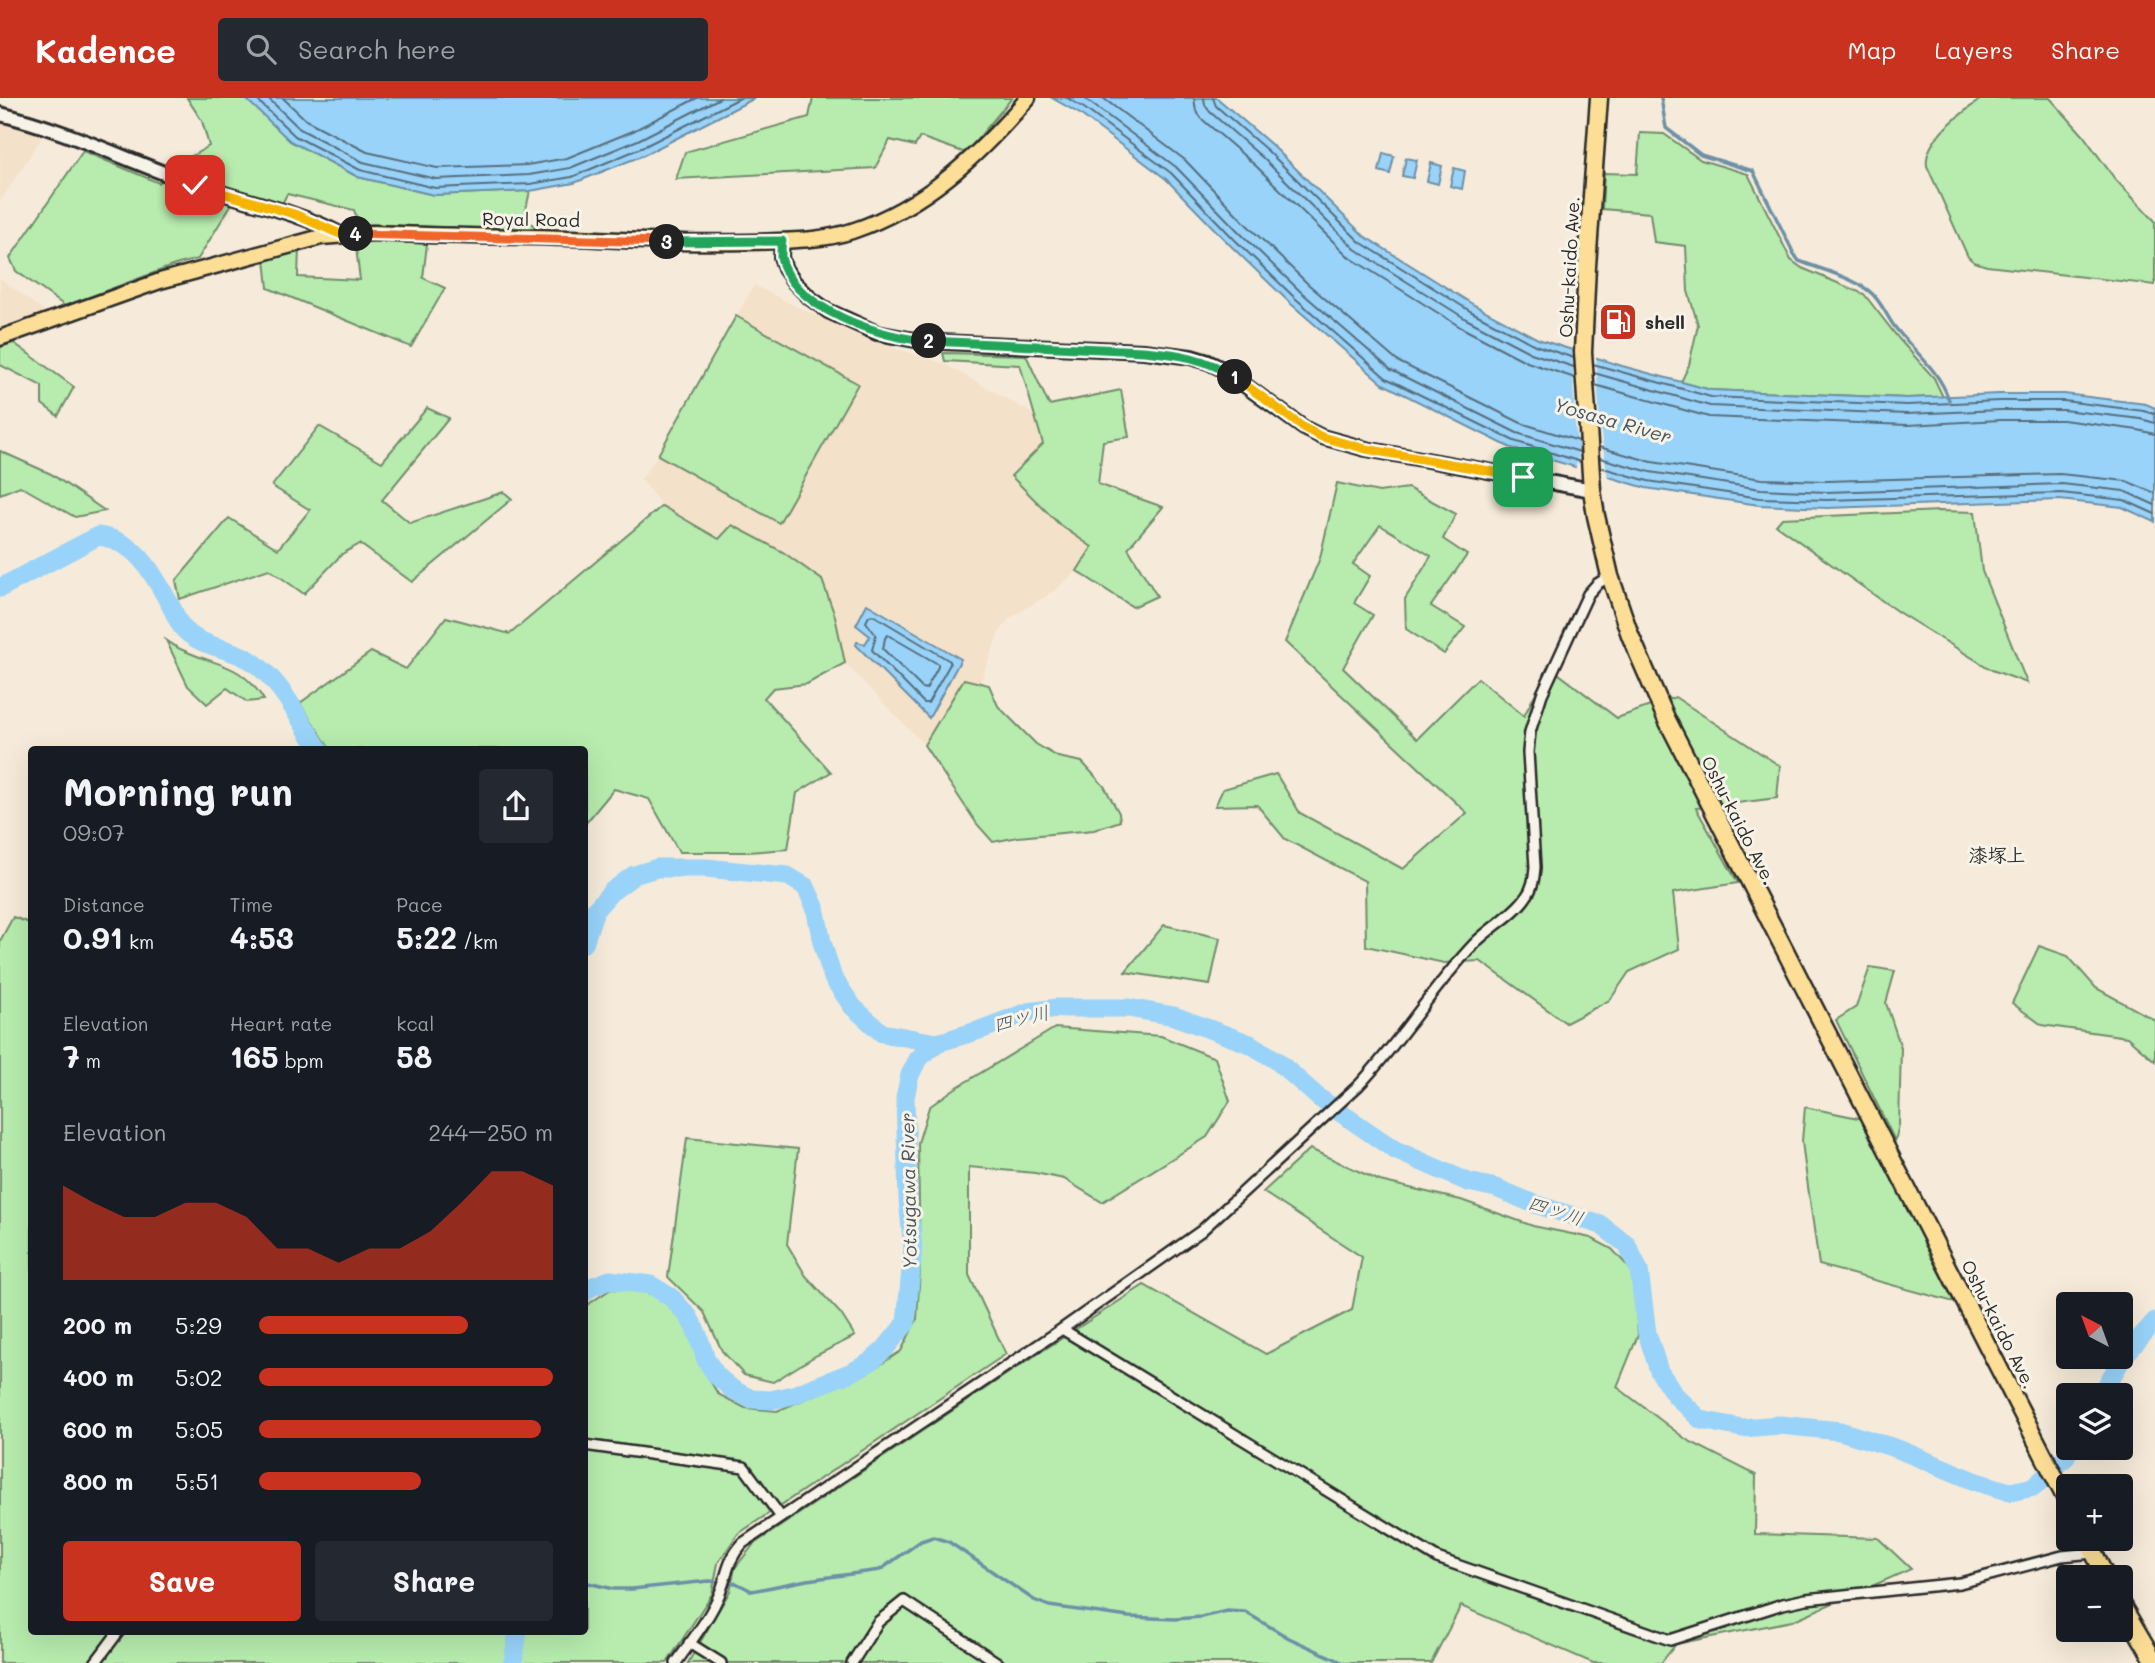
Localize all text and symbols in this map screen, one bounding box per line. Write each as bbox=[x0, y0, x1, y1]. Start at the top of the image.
search box bbox=[218, 18, 708, 81]
text: Kadence bbox=[35, 28, 176, 71]
icon: search bbox=[242, 30, 280, 68]
text: Search here bbox=[298, 32, 456, 66]
text: Map bbox=[1848, 34, 1896, 65]
text: Layers bbox=[1934, 34, 2013, 65]
text: Share bbox=[2051, 34, 2120, 65]
pin bbox=[165, 155, 225, 215]
icon: check bbox=[176, 166, 214, 204]
street label: Oshu-kaido Ave. bbox=[1553, 196, 1585, 338]
street label: Royal Road bbox=[482, 206, 580, 232]
pin: 4 bbox=[338, 216, 374, 252]
text: 4 bbox=[349, 221, 362, 246]
pin: 3 bbox=[650, 225, 684, 260]
text: 3 bbox=[661, 229, 672, 254]
fuel station icon: shell bbox=[1597, 301, 1639, 343]
place label: shell bbox=[1645, 310, 1685, 334]
pin: 2 bbox=[912, 324, 946, 358]
text: 2 bbox=[923, 328, 934, 353]
pin: 1 bbox=[1218, 360, 1252, 394]
text: 1 bbox=[1230, 364, 1239, 389]
water label: Yosasa River bbox=[1551, 391, 1675, 449]
pin bbox=[1493, 447, 1553, 507]
icon: arrive bbox=[1504, 458, 1542, 496]
street label: Oshu-kaido Ave. bbox=[1696, 752, 1782, 888]
text: Morning run bbox=[63, 766, 293, 816]
button: share bbox=[479, 769, 553, 843]
text: 09:07 bbox=[63, 817, 125, 847]
district label: 漆塚上 bbox=[1968, 842, 2026, 867]
text: Distance bbox=[63, 892, 145, 917]
text: Time bbox=[230, 892, 273, 917]
text: Pace bbox=[396, 892, 443, 917]
text: 0.91 bbox=[63, 917, 123, 957]
text: 4:53 bbox=[230, 917, 294, 957]
text: 5:22 bbox=[396, 917, 457, 957]
text: km bbox=[123, 929, 154, 954]
text: /km bbox=[457, 929, 498, 954]
water label: 四ツ川 bbox=[990, 999, 1052, 1037]
text: Elevation bbox=[63, 1011, 148, 1036]
text: Heart rate bbox=[230, 1011, 332, 1036]
text: kcal bbox=[396, 1011, 434, 1036]
text: 7 bbox=[63, 1036, 80, 1076]
text: 165 bbox=[230, 1036, 279, 1076]
text: 58 bbox=[396, 1036, 432, 1076]
text: m bbox=[80, 1048, 101, 1073]
text: bpm bbox=[279, 1048, 324, 1073]
water label: Yotsugawa River bbox=[894, 1113, 922, 1269]
text: Elevation bbox=[63, 1117, 166, 1147]
text: 244–250 m bbox=[428, 1117, 553, 1147]
water label: 四ツ川 bbox=[1525, 1189, 1587, 1231]
street label: Oshu-kaido Ave. bbox=[1956, 1256, 2042, 1392]
north arrow bbox=[2056, 1292, 2133, 1368]
map controls bbox=[2056, 1292, 2133, 1642]
text: 200 m bbox=[63, 1310, 132, 1340]
text: 5:29 bbox=[175, 1310, 222, 1340]
text: 400 m bbox=[63, 1362, 134, 1392]
text: 5:02 bbox=[175, 1362, 223, 1392]
button: layers bbox=[2056, 1383, 2133, 1460]
text: 600 m bbox=[63, 1414, 133, 1444]
text: 5:05 bbox=[175, 1414, 223, 1444]
text: 800 m bbox=[63, 1466, 133, 1496]
text: 5:51 bbox=[175, 1466, 219, 1496]
button: + bbox=[2056, 1474, 2133, 1551]
button: Save bbox=[63, 1541, 301, 1621]
button: Share bbox=[315, 1541, 553, 1621]
button: − bbox=[2056, 1565, 2133, 1642]

